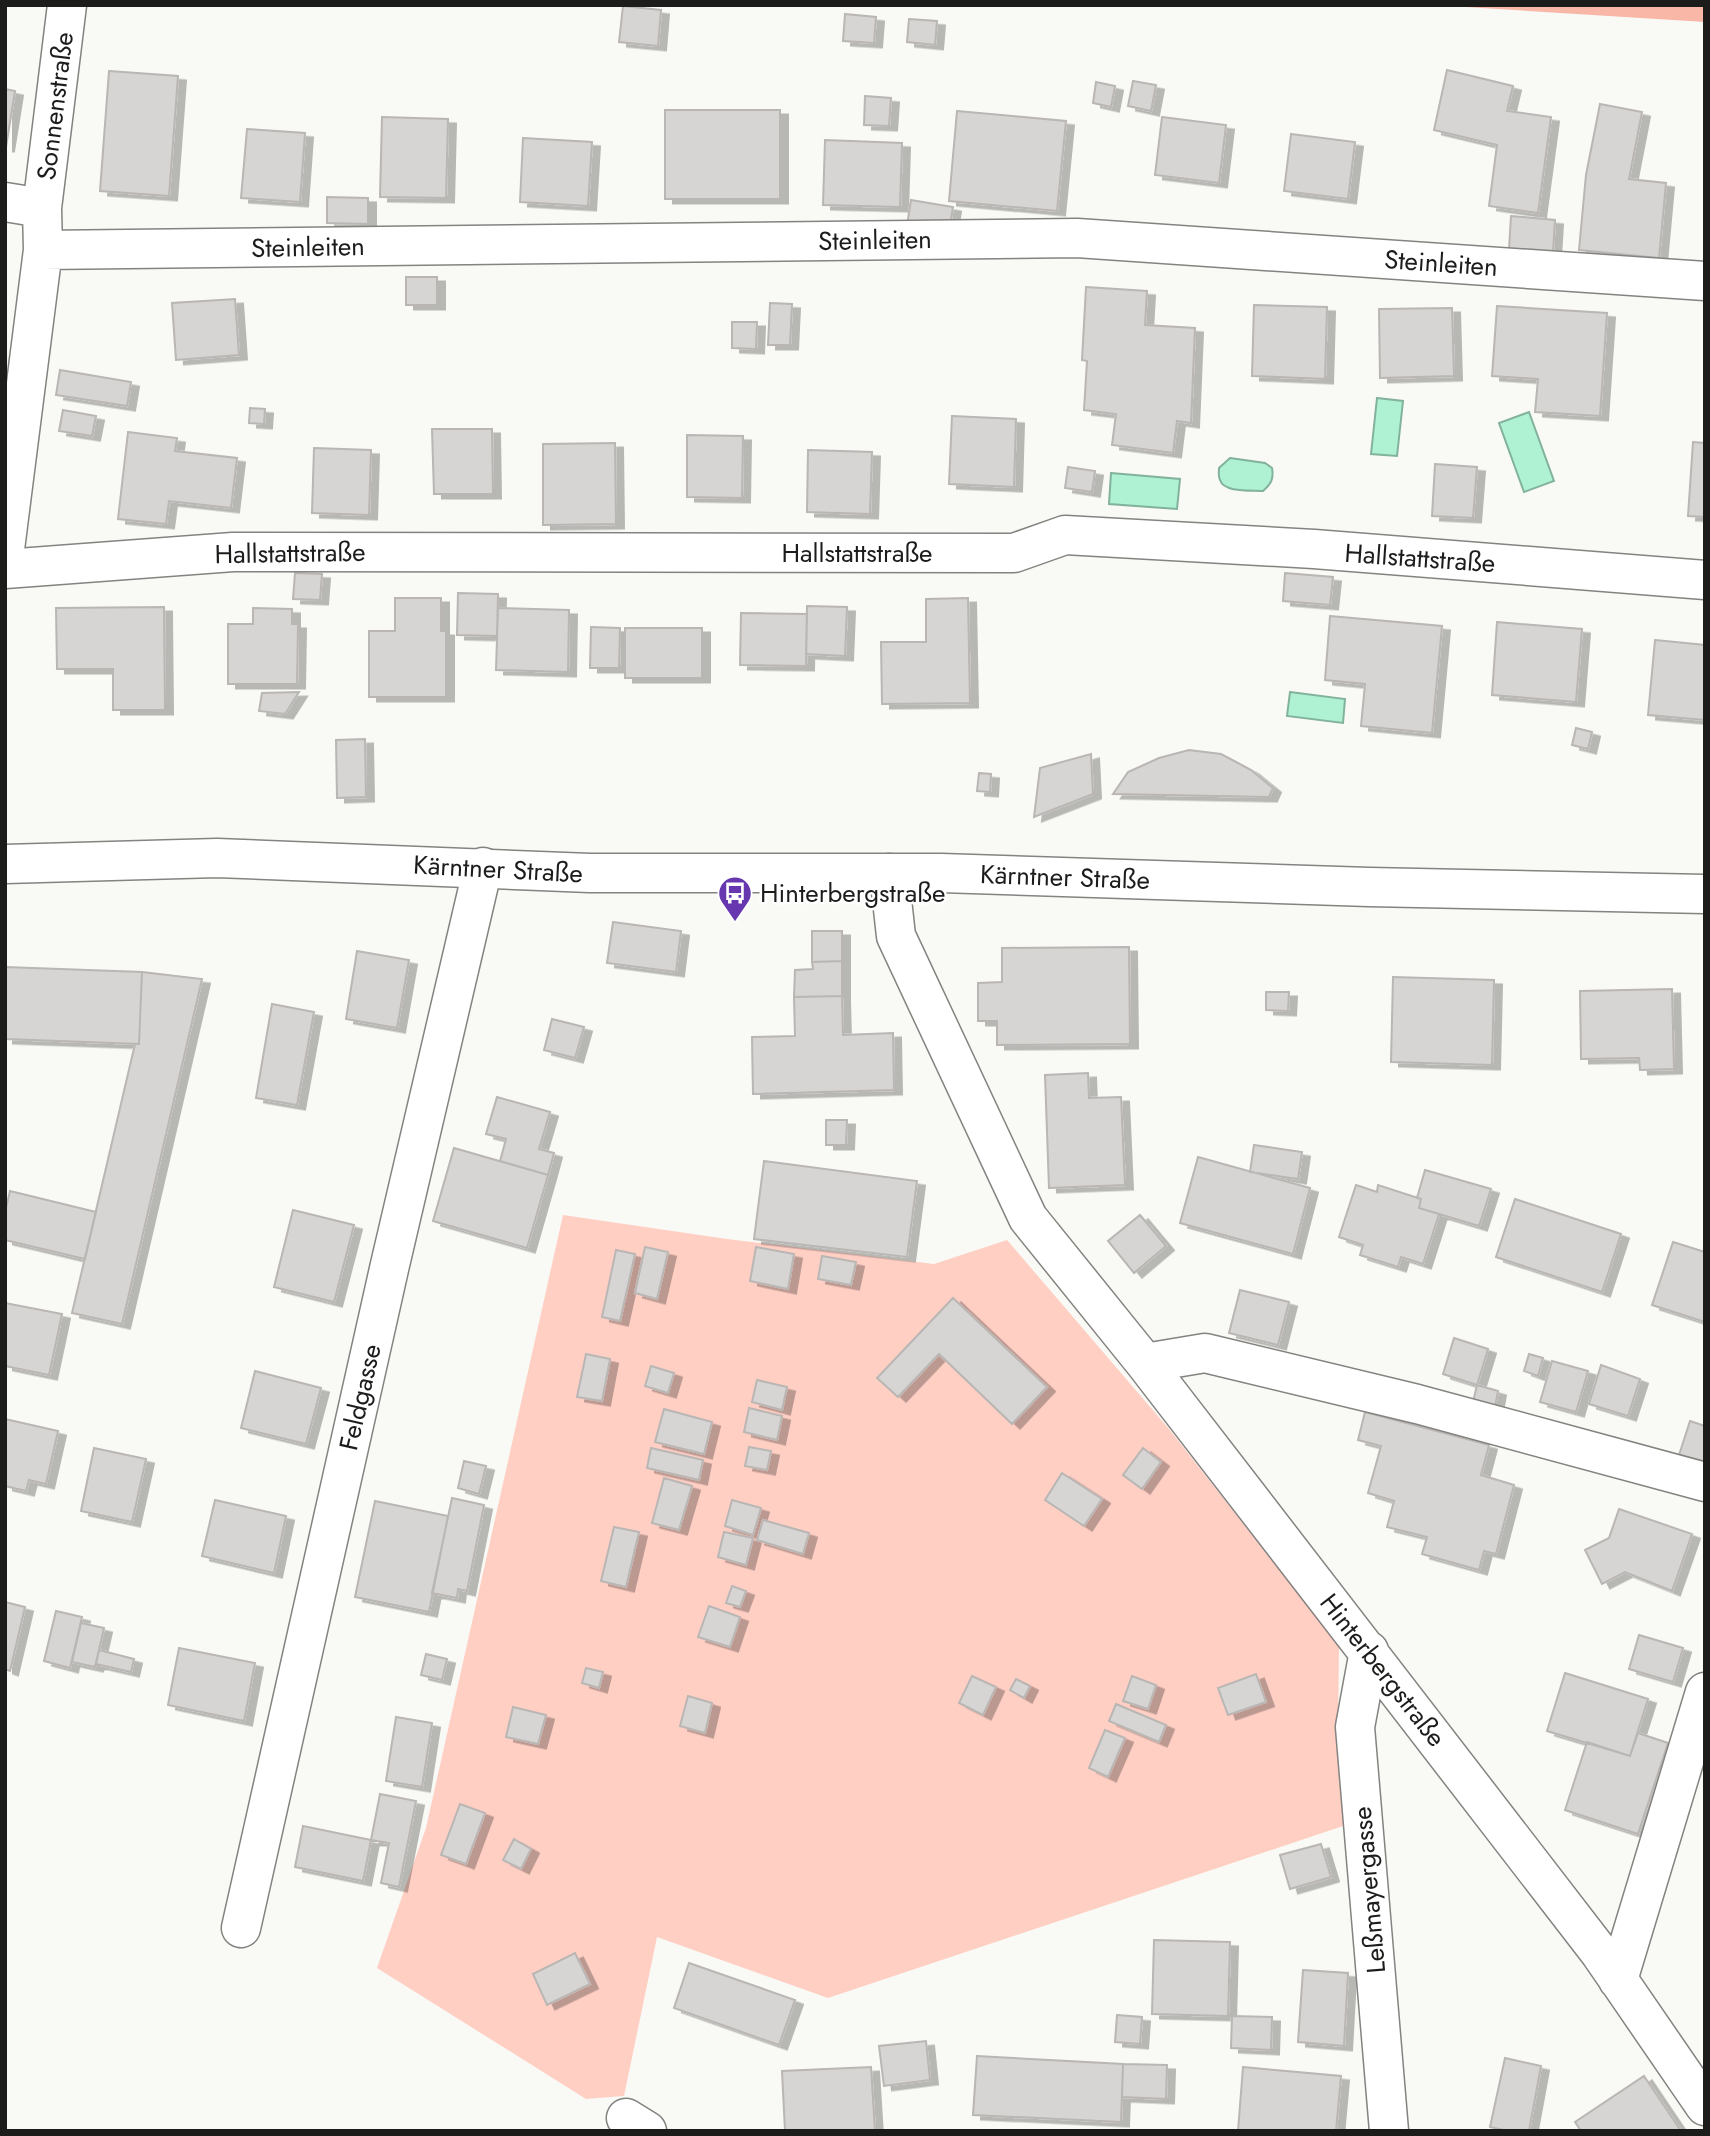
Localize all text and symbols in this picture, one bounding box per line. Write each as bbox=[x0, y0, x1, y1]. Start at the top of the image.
street label: Sonnenstraße bbox=[27, 30, 83, 182]
street label: Steinleiten bbox=[818, 220, 932, 260]
street label: Steinleiten bbox=[251, 227, 365, 267]
street label: Steinleiten bbox=[1383, 240, 1499, 286]
street label: Hallstattstraße bbox=[214, 533, 366, 573]
street label: Hallstattstraße bbox=[782, 534, 932, 572]
street label: Hallstattstraße bbox=[1343, 534, 1497, 582]
street label: Kärntner Straße bbox=[412, 846, 584, 892]
street label: Kärntner Straße bbox=[979, 855, 1151, 899]
bus stop icon: Hinterbergstraße bbox=[716, 874, 754, 923]
place label: Hinterbergstraße bbox=[760, 874, 945, 912]
street label: Feldgasse bbox=[329, 1340, 391, 1454]
street label: Hinterbergstraße bbox=[1311, 1585, 1455, 1755]
street label: Leßmayergasse bbox=[1343, 1805, 1395, 1975]

